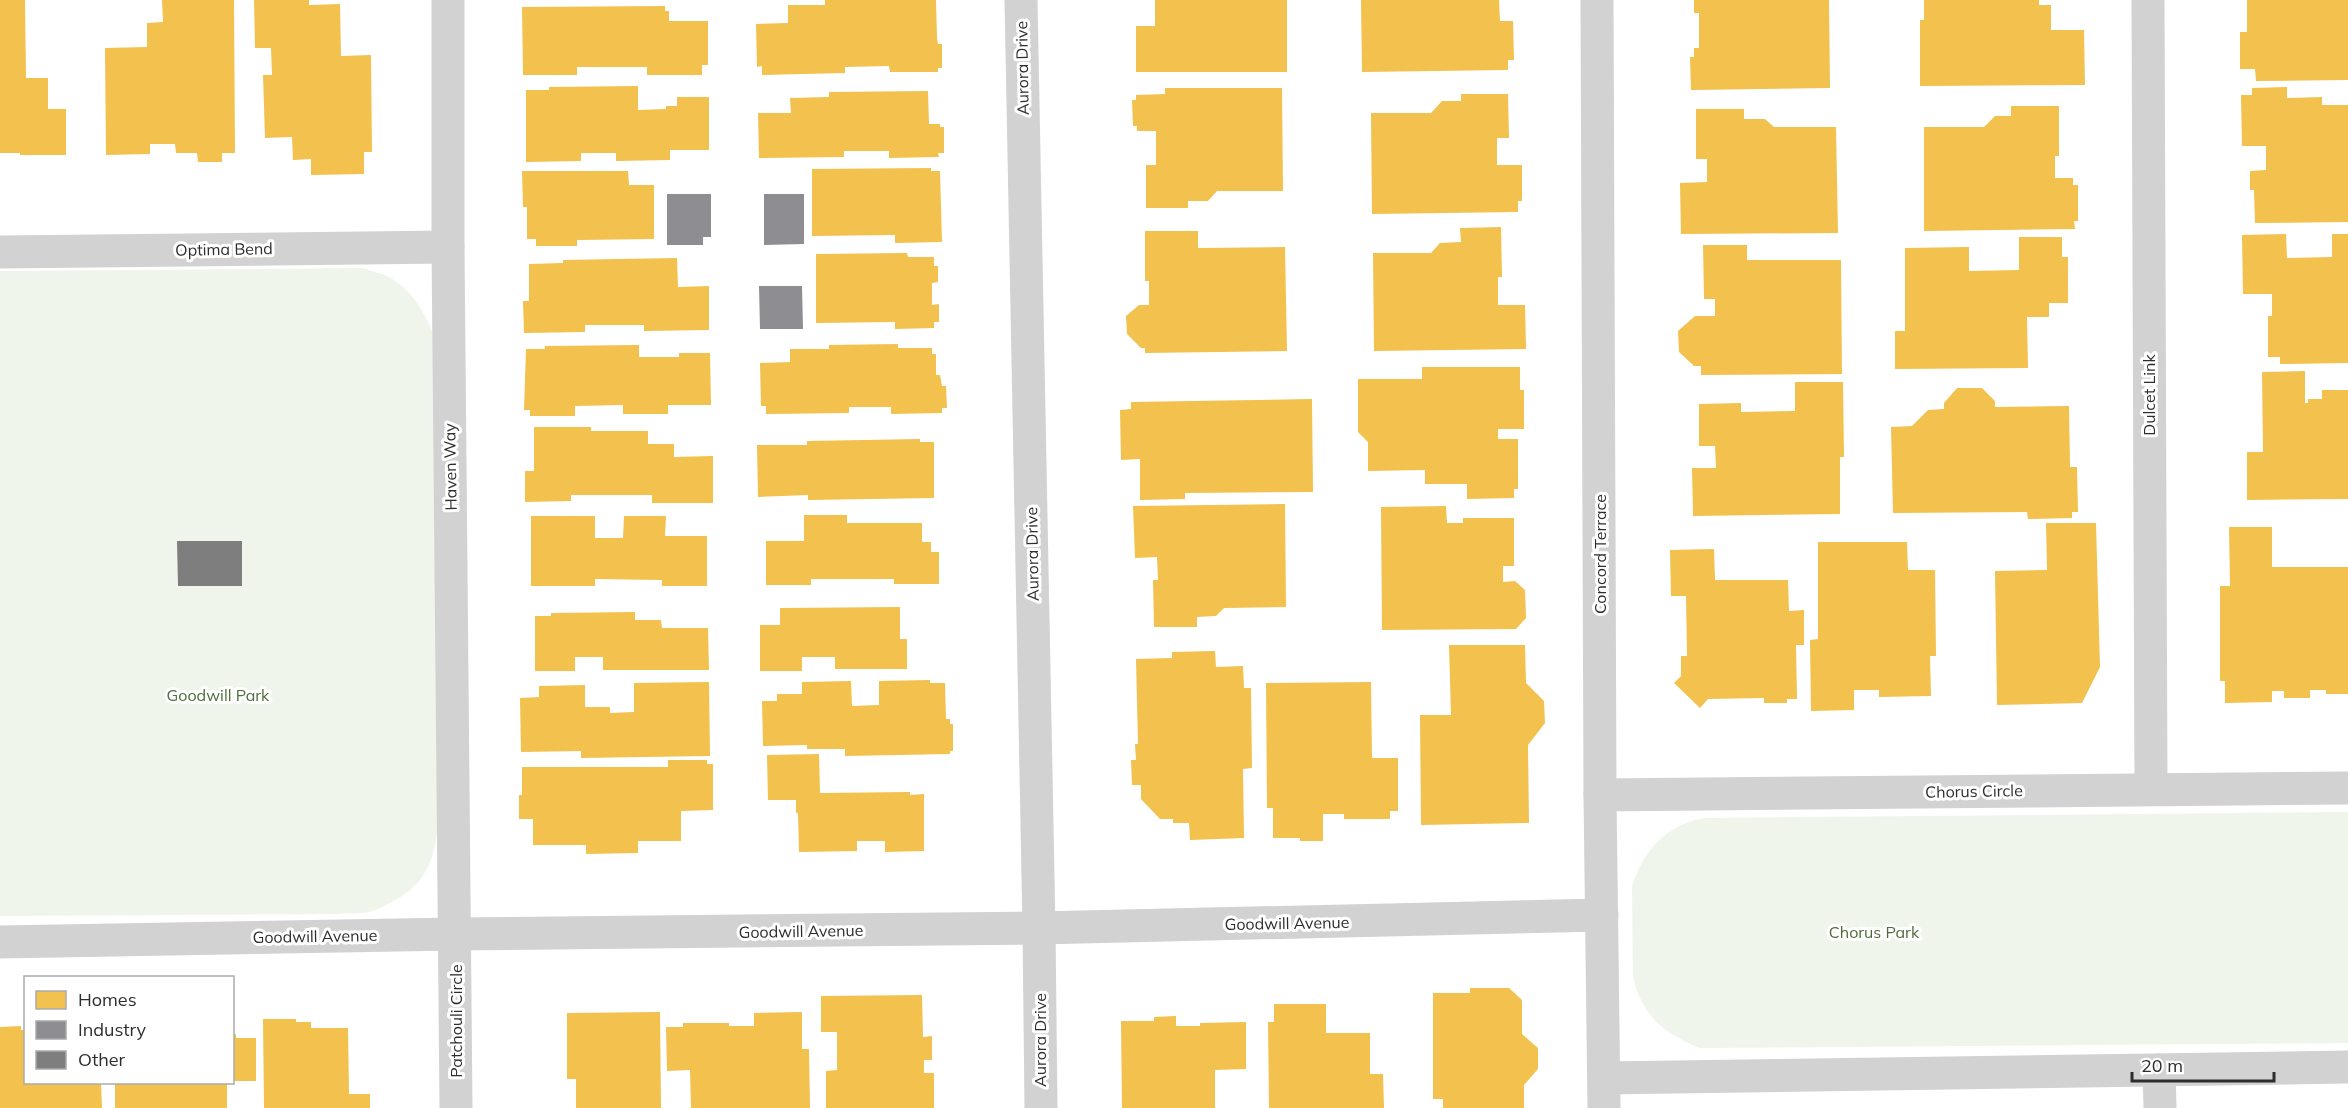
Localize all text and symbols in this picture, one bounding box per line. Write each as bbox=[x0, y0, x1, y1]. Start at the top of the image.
street label: Aurora Drive bbox=[1011, 21, 1033, 115]
street label: Optima Bend bbox=[175, 238, 273, 260]
street label: Dulcet Link bbox=[2139, 354, 2159, 436]
street label: Haven Way bbox=[439, 423, 461, 511]
street label: Concord Terrace bbox=[1590, 494, 1610, 614]
street label: Aurora Drive bbox=[1021, 507, 1043, 601]
park label: Goodwill Park bbox=[167, 685, 270, 705]
street label: Chorus Circle bbox=[1925, 780, 2023, 802]
street label: Goodwill Avenue bbox=[1224, 912, 1350, 934]
street label: Goodwill Avenue bbox=[738, 920, 864, 942]
park label: Chorus Park bbox=[1829, 922, 1920, 942]
street label: Goodwill Avenue bbox=[252, 925, 378, 947]
street label: Patchouli Circle bbox=[446, 964, 466, 1078]
legend bbox=[24, 976, 234, 1084]
text: Homes bbox=[78, 988, 137, 1011]
street label: Aurora Drive bbox=[1030, 993, 1050, 1087]
text: Industry bbox=[78, 1018, 147, 1041]
scale bar bbox=[2132, 1045, 2274, 1083]
text: Other bbox=[78, 1048, 126, 1071]
text: 20 m bbox=[2141, 1054, 2183, 1077]

